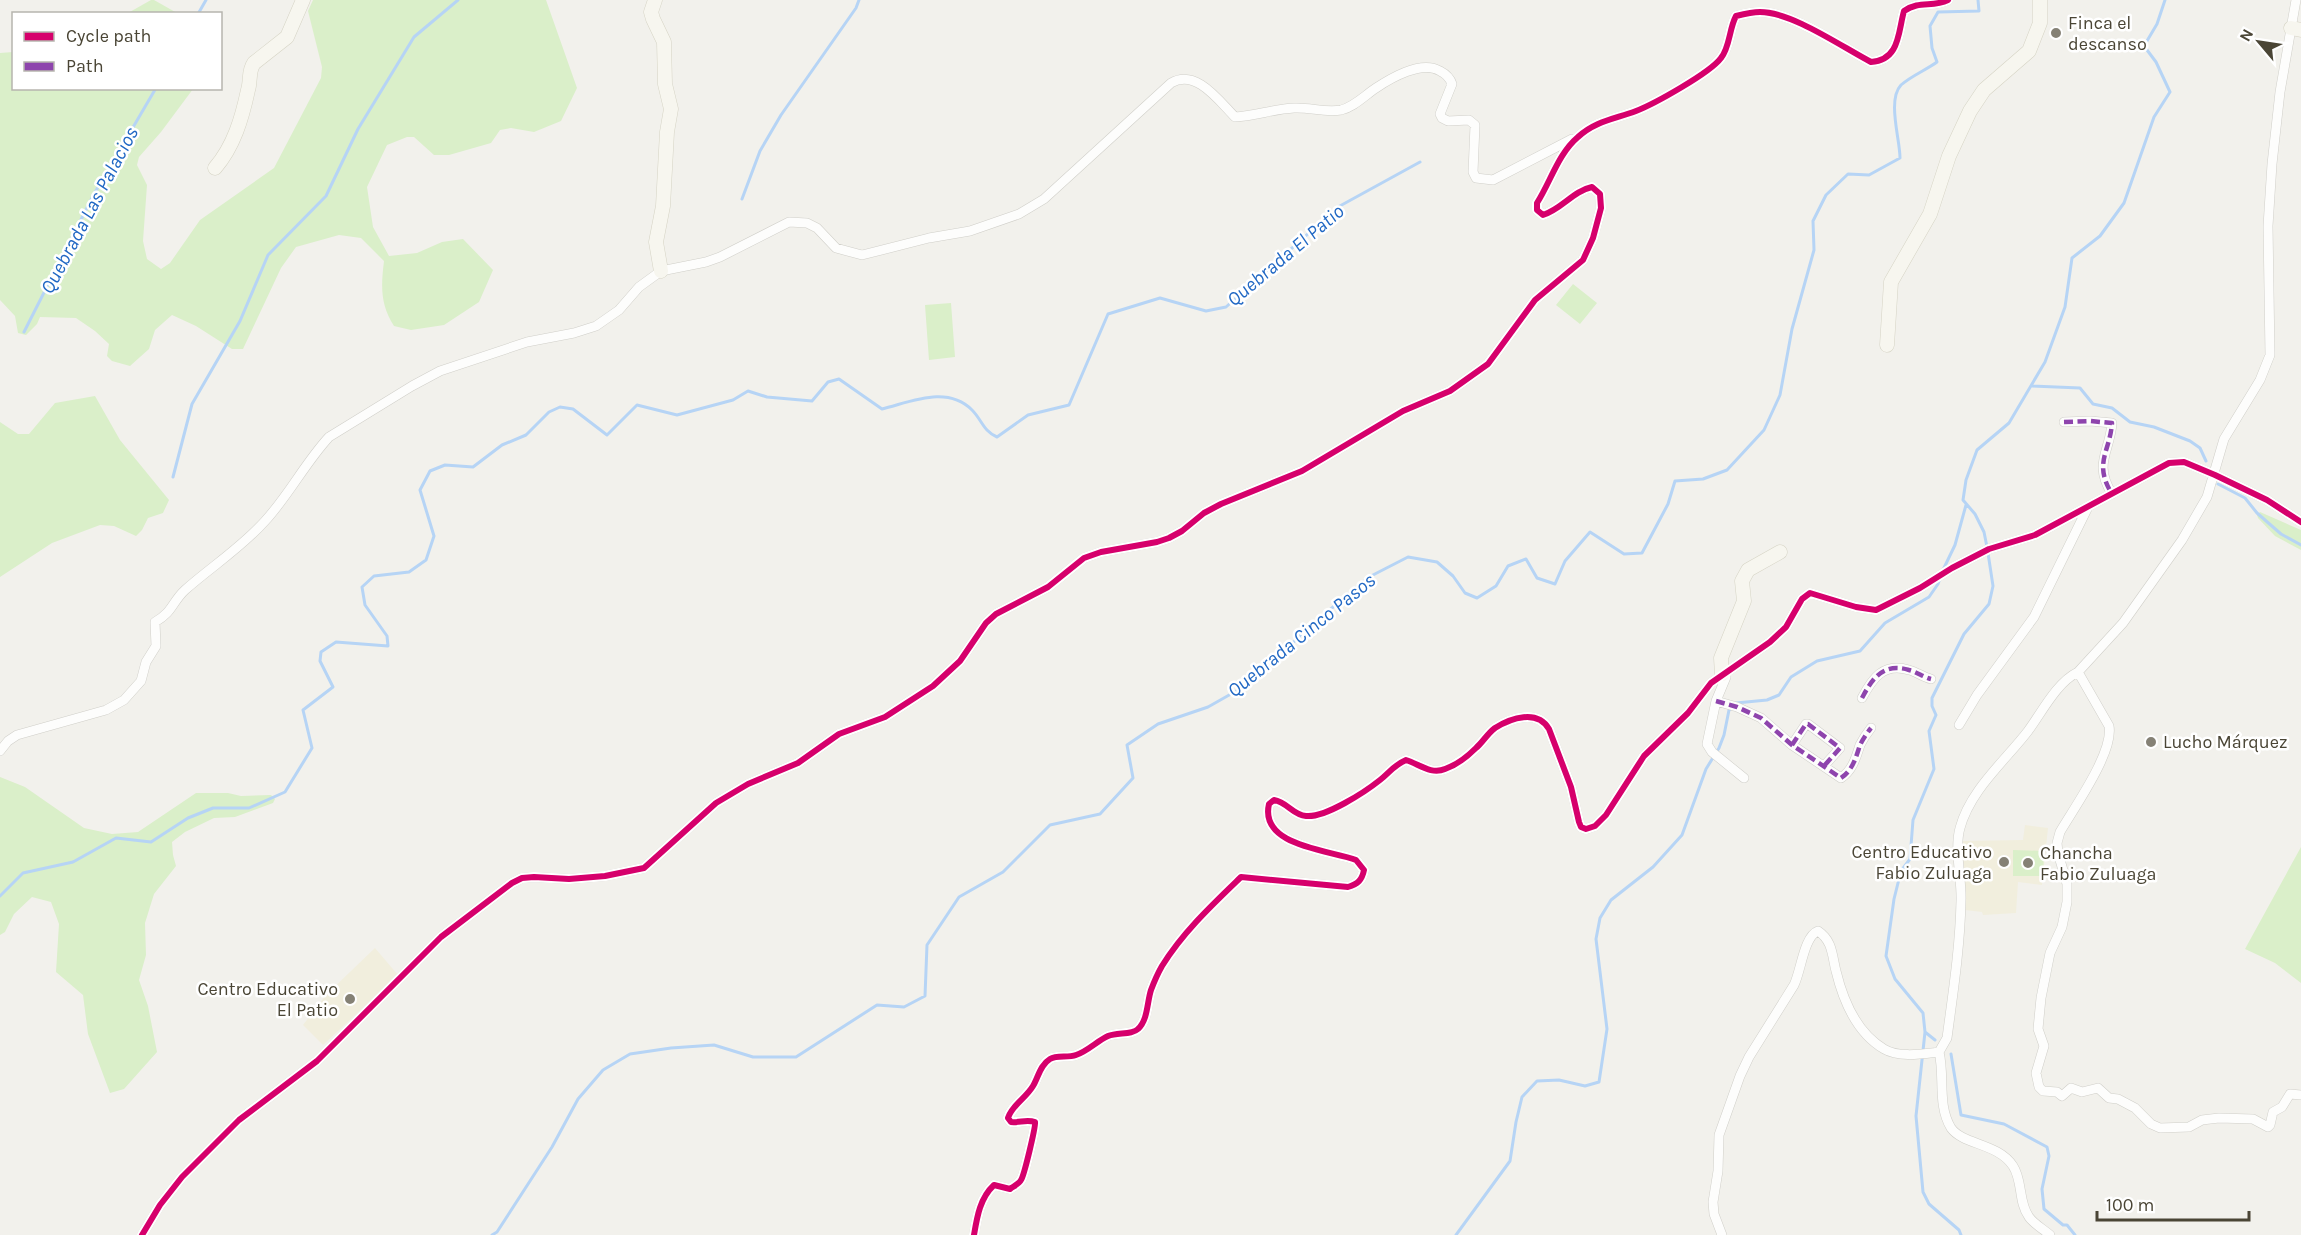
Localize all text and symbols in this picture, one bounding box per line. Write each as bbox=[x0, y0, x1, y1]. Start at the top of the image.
legend bbox=[12, 12, 222, 90]
place label: Finca el descanso bbox=[2068, 12, 2147, 55]
north arrow bbox=[2229, 12, 2289, 72]
text: Cycle path bbox=[66, 25, 151, 47]
text: N bbox=[2235, 25, 2257, 45]
marker: Finca el descanso bbox=[2049, 26, 2063, 40]
text: Path bbox=[66, 55, 104, 77]
water label: Quebrada Las Palacios bbox=[36, 123, 143, 298]
water label: Quebrada El Patio bbox=[1222, 200, 1349, 311]
water label: Quebrada Cinco Pasos bbox=[1223, 569, 1380, 702]
place label: Lucho Márquez bbox=[2163, 731, 2287, 753]
marker: Lucho Márquez bbox=[2144, 735, 2158, 749]
place label: Centro Educativo Fabio Zuluaga bbox=[1852, 841, 1992, 884]
place label: Chancha Fabio Zuluaga bbox=[2040, 842, 2157, 885]
marker: Centro Educativo Fabio Zuluaga bbox=[1997, 855, 2011, 869]
marker: Chancha Fabio Zuluaga bbox=[2021, 856, 2035, 870]
place label: Centro Educativo El Patio bbox=[198, 978, 338, 1021]
marker: Centro Educativo El Patio bbox=[343, 992, 357, 1006]
scale bar bbox=[2097, 1184, 2248, 1222]
text: 100 m bbox=[2106, 1194, 2154, 1216]

